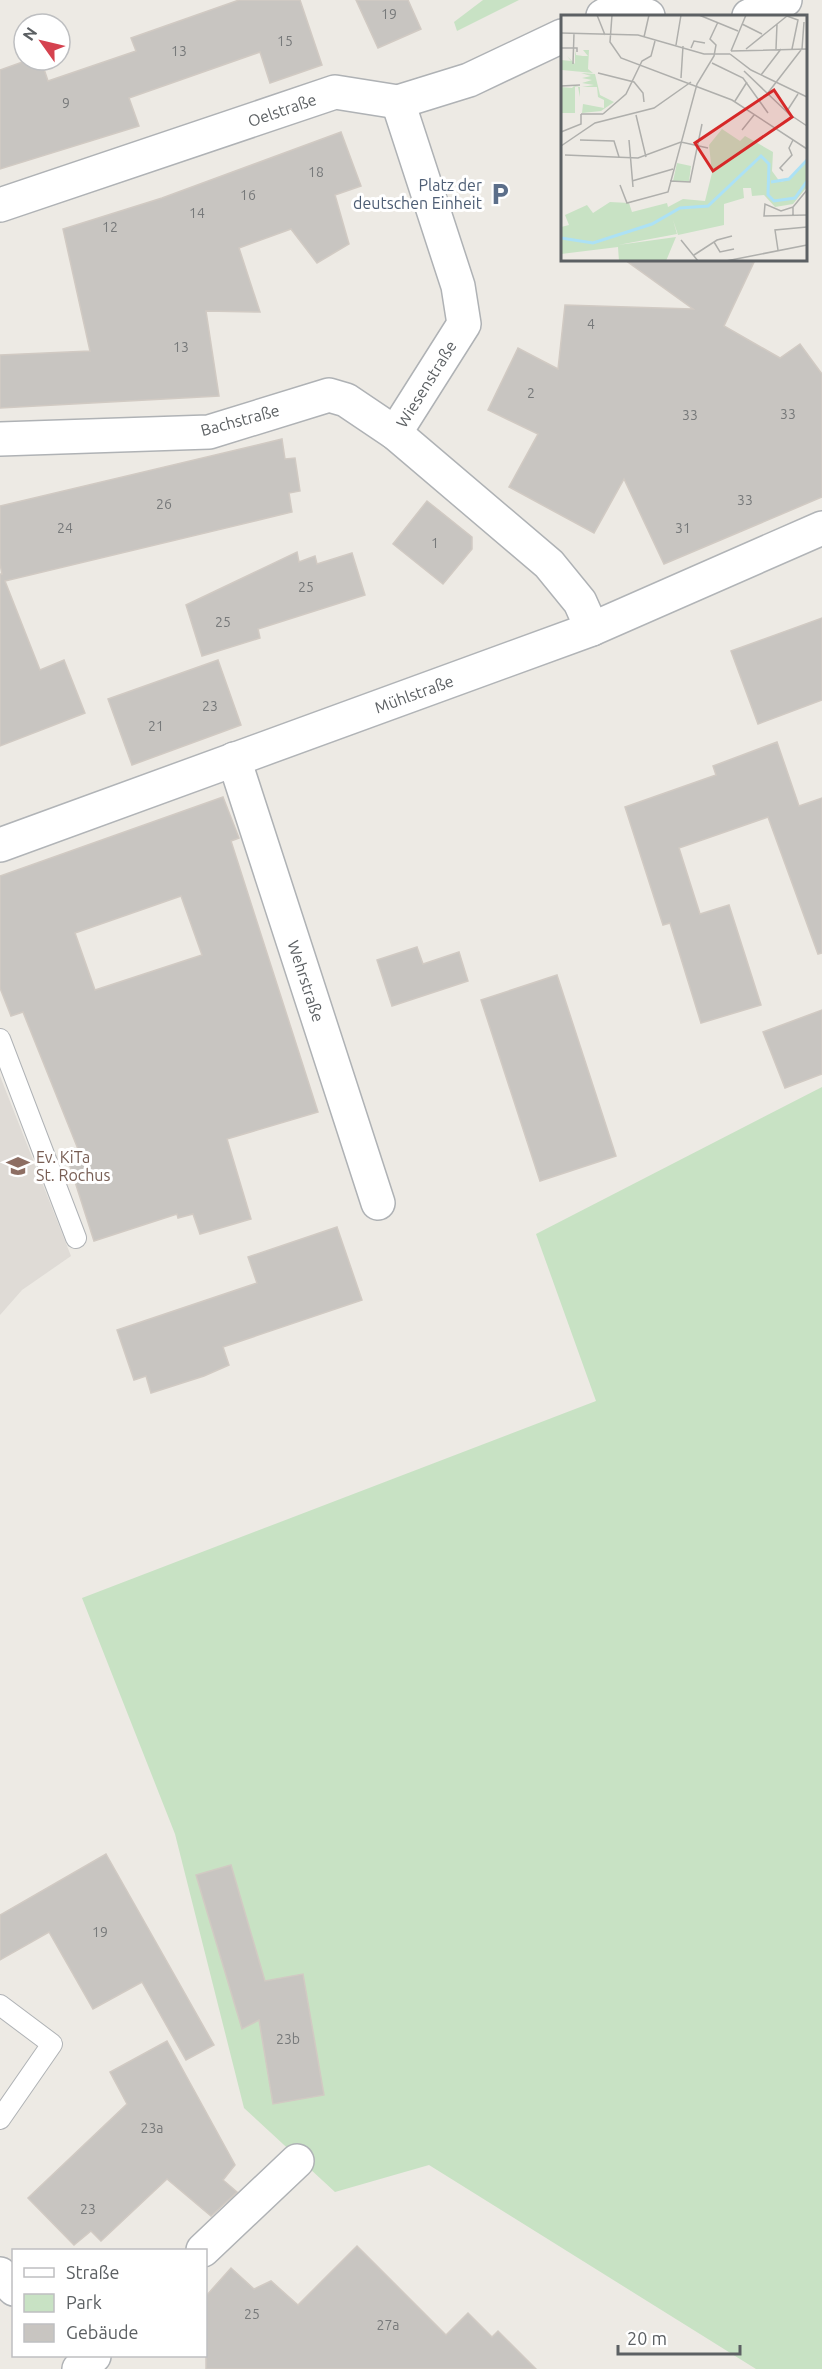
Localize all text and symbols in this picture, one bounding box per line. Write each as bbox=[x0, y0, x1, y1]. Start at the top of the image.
house number: 19 bbox=[381, 6, 397, 22]
north arrow bbox=[12, 12, 72, 72]
inset map bbox=[561, 15, 807, 261]
text: N bbox=[19, 24, 40, 44]
house number: 15 bbox=[277, 33, 293, 49]
house number: 13 bbox=[171, 43, 187, 59]
street label: Oelstraße bbox=[245, 90, 319, 130]
house number: 9 bbox=[62, 95, 70, 111]
house number: 18 bbox=[308, 164, 324, 180]
place label: Platz der deutschen Einheit bbox=[353, 176, 483, 212]
parking icon: Platz der deutschen Einheit bbox=[487, 181, 513, 207]
house number: 16 bbox=[240, 187, 256, 203]
house number: 14 bbox=[189, 205, 205, 221]
house number: 12 bbox=[102, 219, 118, 235]
house number: 4 bbox=[587, 316, 595, 332]
street label: Wiesenstraße bbox=[392, 337, 460, 431]
house number: 13 bbox=[173, 339, 189, 355]
house number: 2 bbox=[527, 385, 535, 401]
street label: Bachstraße bbox=[199, 401, 281, 439]
house number: 33 bbox=[780, 406, 796, 422]
house number: 33 bbox=[682, 407, 698, 423]
house number: 33 bbox=[737, 492, 753, 508]
house number: 26 bbox=[156, 496, 172, 512]
house number: 24 bbox=[57, 520, 73, 536]
house number: 31 bbox=[675, 520, 691, 536]
house number: 1 bbox=[431, 535, 439, 551]
house number: 25 bbox=[298, 579, 314, 595]
house number: 25 bbox=[215, 614, 231, 630]
street label: Mühlstraße bbox=[372, 671, 456, 717]
house number: 23 bbox=[202, 698, 218, 714]
house number: 21 bbox=[148, 718, 164, 734]
street label: Wehrstraße bbox=[284, 938, 328, 1024]
place label: Ev. KiTa St. Rochus bbox=[36, 1148, 110, 1184]
school or university icon: Ev. KiTa St. Rochus bbox=[5, 1153, 31, 1179]
house number: 19 bbox=[92, 1924, 108, 1940]
house number: 23b bbox=[276, 2031, 300, 2047]
house number: 23a bbox=[141, 2120, 164, 2136]
house number: 23 bbox=[80, 2201, 96, 2217]
legend bbox=[12, 2249, 207, 2357]
text: Straße bbox=[66, 2262, 119, 2282]
text: Park bbox=[66, 2292, 102, 2312]
house number: 25 bbox=[244, 2306, 260, 2322]
house number: 27a bbox=[377, 2317, 400, 2333]
scale bar bbox=[618, 2318, 740, 2356]
text: Gebäude bbox=[66, 2322, 138, 2342]
text: 20 m bbox=[627, 2328, 667, 2348]

